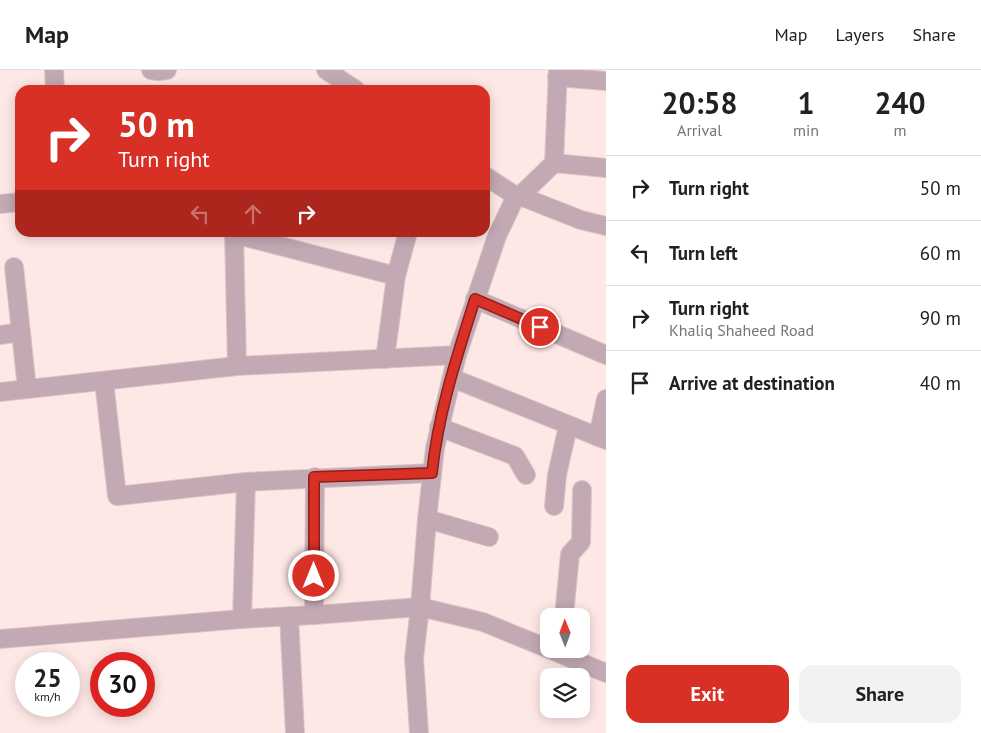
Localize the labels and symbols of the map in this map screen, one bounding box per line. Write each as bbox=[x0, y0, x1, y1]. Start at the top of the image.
pin bbox=[519, 306, 561, 348]
position arrow bbox=[287, 549, 339, 601]
north arrow bbox=[540, 608, 590, 658]
speed limit sign: 30 bbox=[90, 652, 155, 717]

